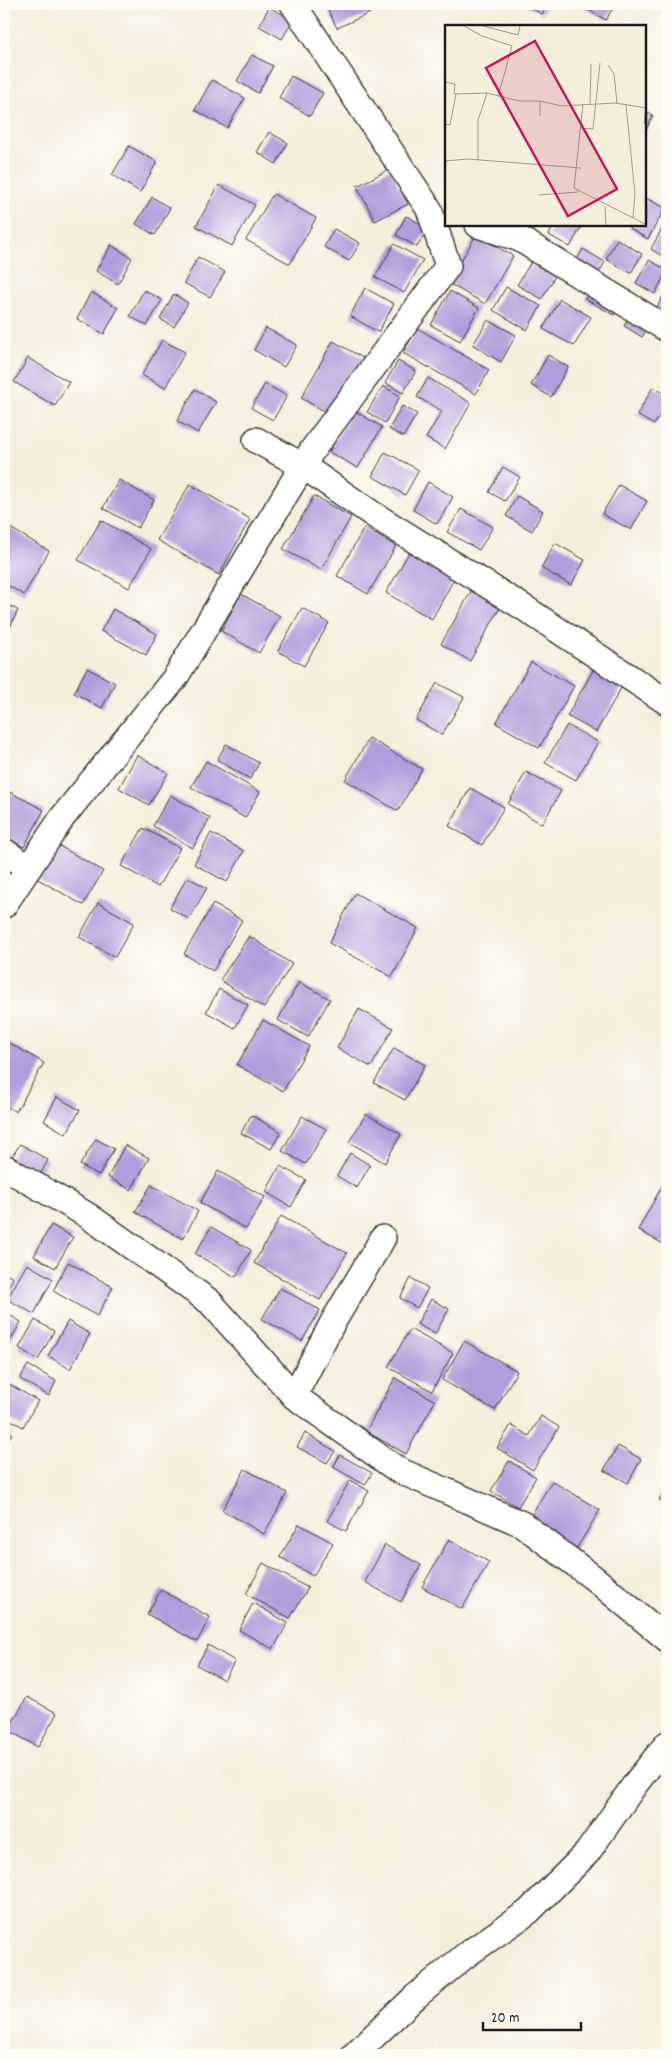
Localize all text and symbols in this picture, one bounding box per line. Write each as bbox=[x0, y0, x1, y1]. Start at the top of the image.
inset map bbox=[445, 25, 646, 226]
scale bar bbox=[483, 1999, 581, 2031]
text: 20 m bbox=[491, 2008, 519, 2030]

